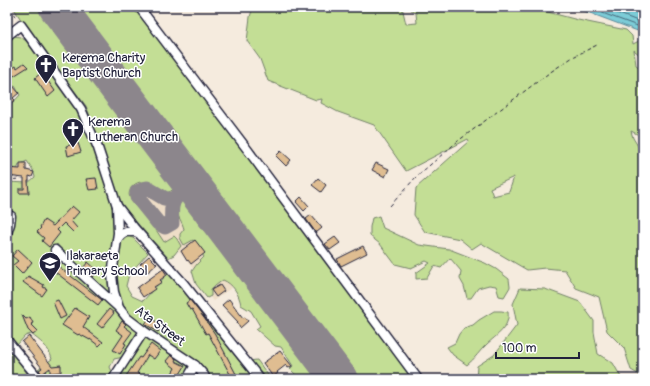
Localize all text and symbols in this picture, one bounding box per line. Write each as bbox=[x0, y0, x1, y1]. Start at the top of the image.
place label: Kerema Charity Baptist Church bbox=[62, 50, 146, 81]
church icon: Kerema Charity Baptist Church bbox=[33, 52, 59, 85]
place label: Kerema Lutheran Church bbox=[88, 114, 178, 145]
church icon: Kerema Lutheran Church bbox=[60, 116, 86, 149]
place label: Ilakaraeta Primary School bbox=[66, 248, 148, 279]
school or university icon: Ilakaraeta Primary School bbox=[37, 250, 63, 283]
street label: Ata Street bbox=[132, 303, 189, 350]
scale bar bbox=[496, 334, 579, 360]
text: 100 m bbox=[502, 341, 537, 356]

